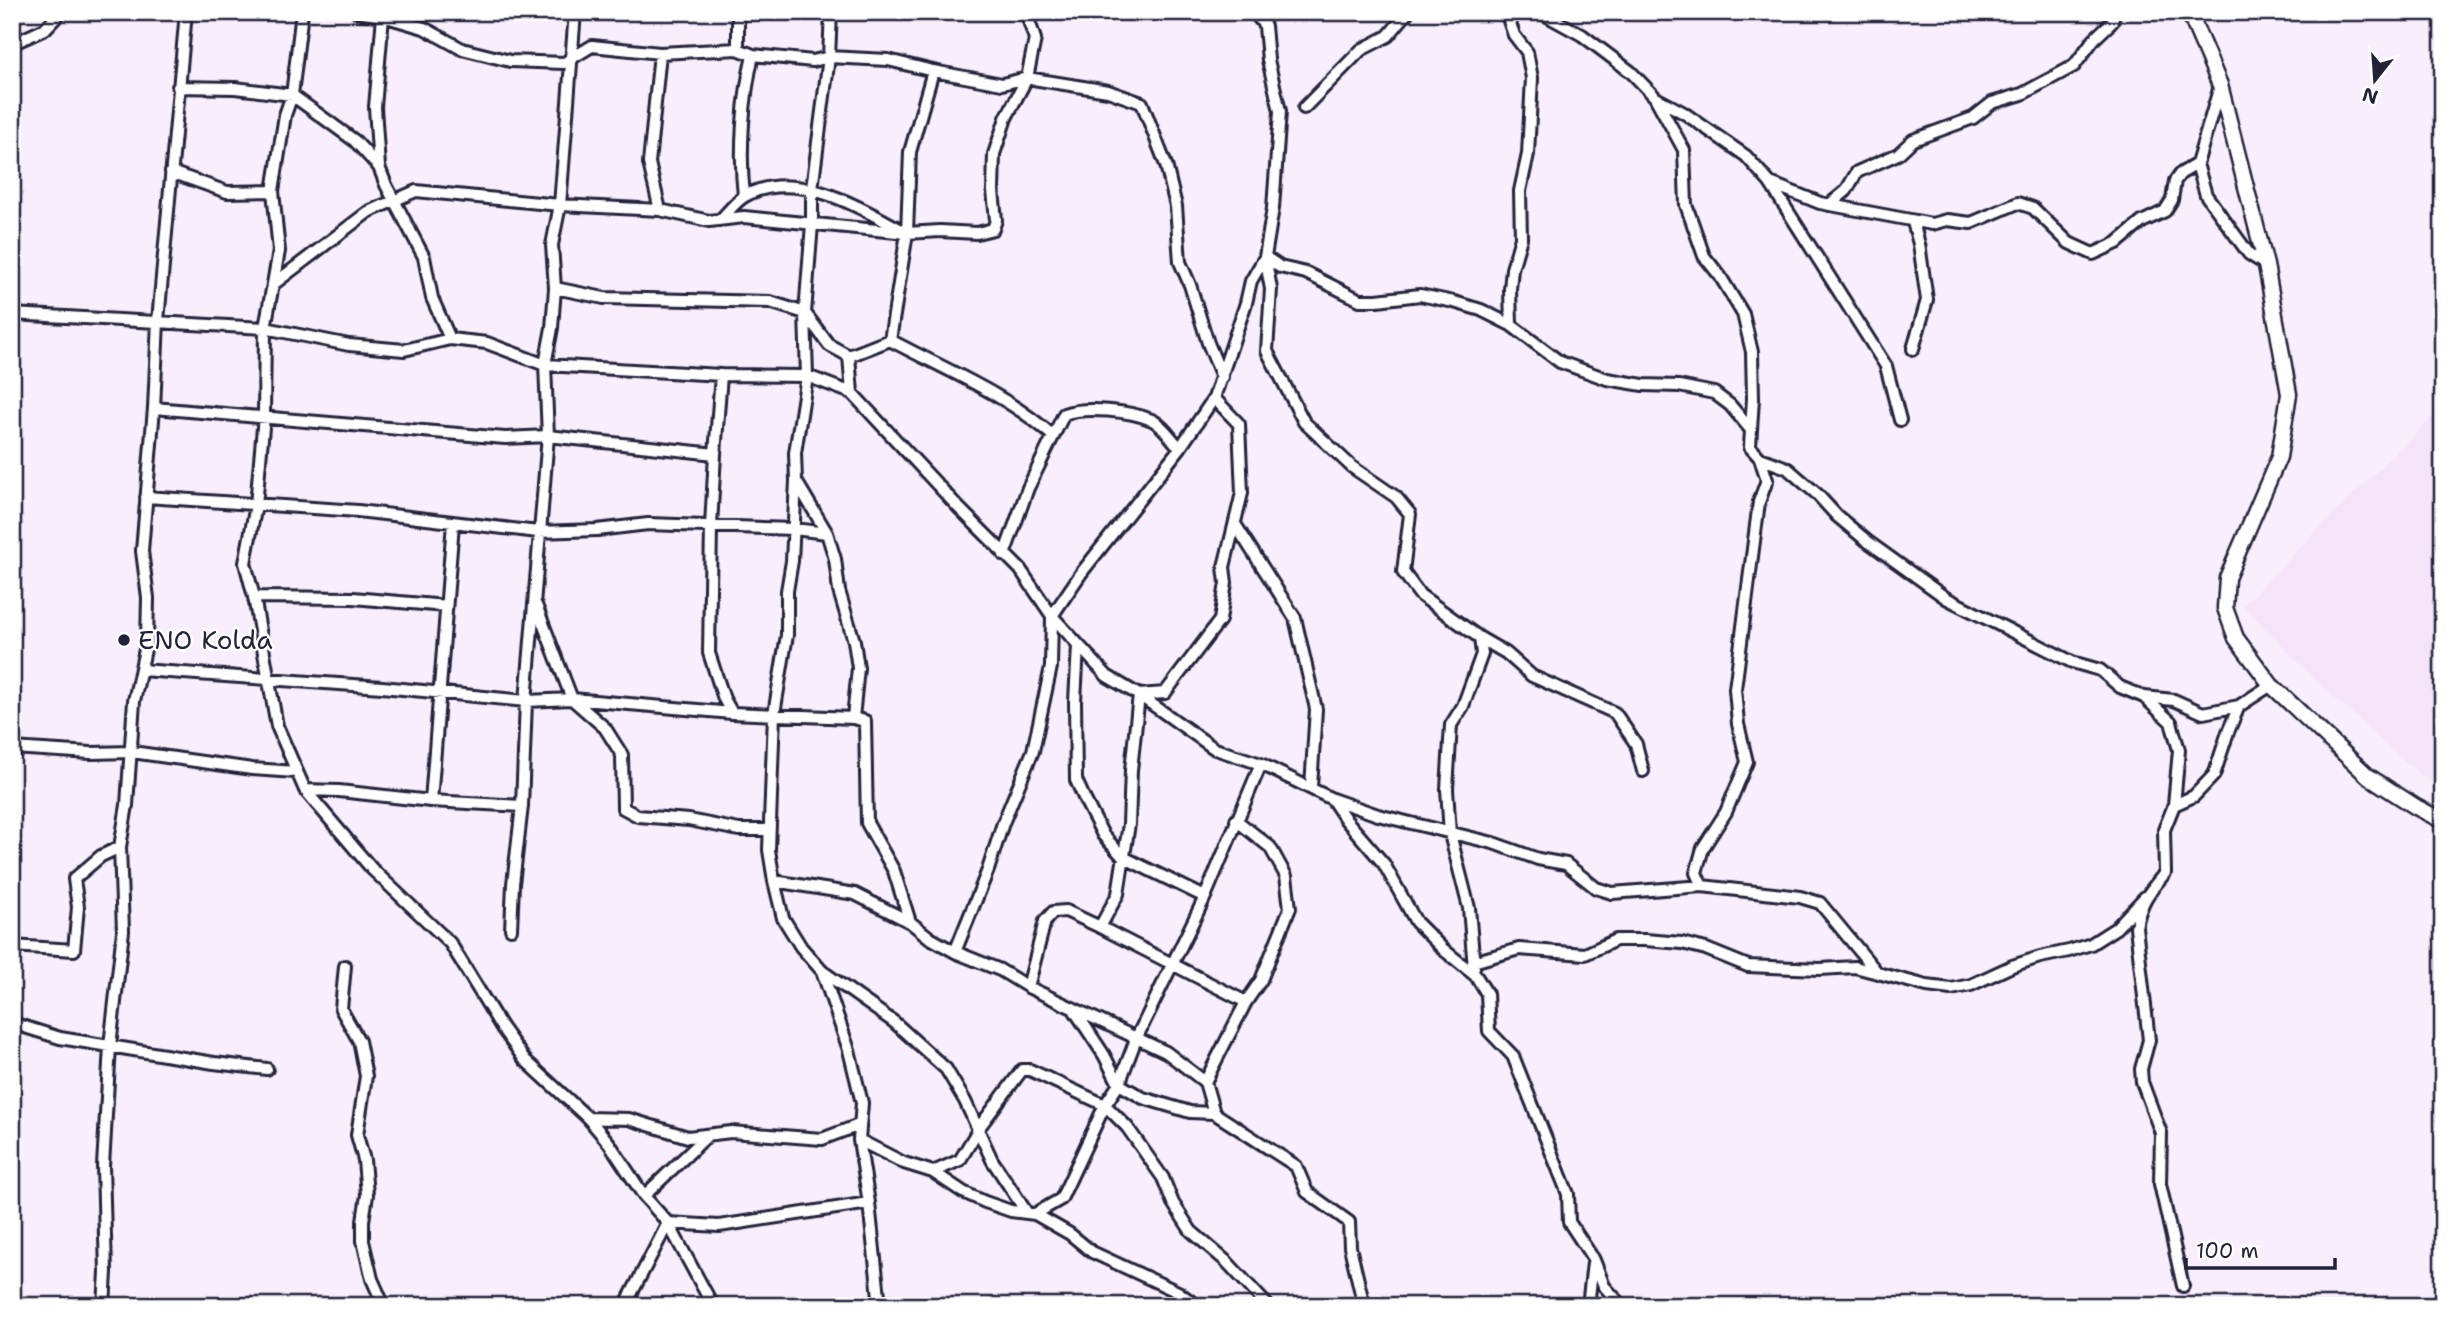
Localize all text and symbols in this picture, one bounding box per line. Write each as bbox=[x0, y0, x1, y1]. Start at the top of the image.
north arrow bbox=[2340, 46, 2410, 116]
text: N bbox=[2359, 82, 2381, 110]
place label: ENO Kolda bbox=[138, 622, 273, 657]
marker: ENO Kolda bbox=[116, 632, 132, 648]
scale bar bbox=[2186, 1227, 2334, 1271]
text: 100 m bbox=[2196, 1237, 2259, 1265]

